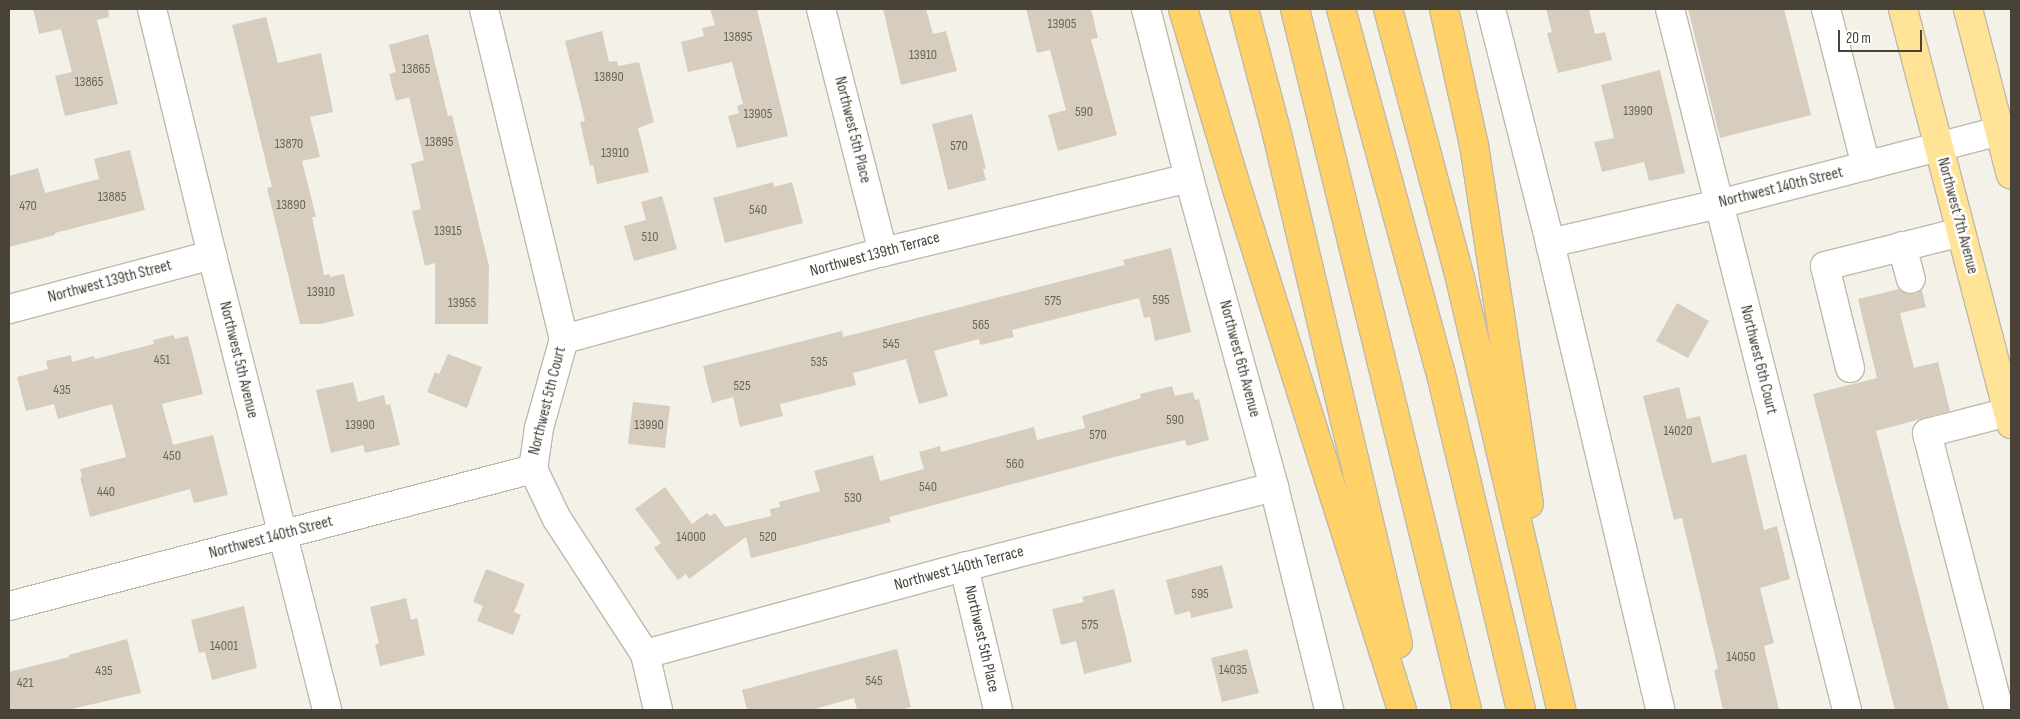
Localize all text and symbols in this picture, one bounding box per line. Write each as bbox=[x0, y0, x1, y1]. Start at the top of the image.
house number: 13905 bbox=[1048, 16, 1076, 32]
scale bar bbox=[1840, 20, 1924, 52]
house number: 13895 bbox=[724, 29, 752, 45]
text: 20 m bbox=[1846, 29, 1871, 48]
house number: 13910 bbox=[909, 47, 937, 63]
house number: 13865 bbox=[402, 61, 430, 77]
house number: 13890 bbox=[594, 69, 624, 85]
house number: 13865 bbox=[75, 74, 103, 90]
street label: Northwest 5th Place bbox=[829, 75, 875, 185]
house number: 13990 bbox=[1623, 103, 1653, 119]
house number: 590 bbox=[1075, 104, 1093, 120]
house number: 13905 bbox=[744, 106, 772, 122]
house number: 13895 bbox=[425, 134, 453, 150]
house number: 13870 bbox=[275, 136, 303, 152]
house number: 570 bbox=[950, 138, 968, 154]
house number: 13910 bbox=[601, 145, 629, 161]
street label: Northwest 7th Avenue bbox=[1932, 156, 1982, 276]
street label: Northwest 140th Street bbox=[1717, 163, 1845, 213]
house number: 13885 bbox=[98, 189, 126, 205]
house number: 13890 bbox=[276, 197, 306, 213]
house number: 470 bbox=[19, 198, 37, 214]
house number: 540 bbox=[749, 202, 767, 218]
house number: 13915 bbox=[434, 223, 462, 239]
street label: Northwest 139th Terrace bbox=[808, 228, 942, 282]
house number: 510 bbox=[642, 229, 658, 245]
street label: Northwest 139th Street bbox=[46, 256, 174, 308]
house number: 13910 bbox=[307, 284, 335, 300]
house number: 595 bbox=[1152, 292, 1170, 308]
house number: 575 bbox=[1045, 293, 1061, 309]
house number: 13955 bbox=[448, 295, 476, 311]
street label: Northwest 6th Avenue bbox=[1214, 298, 1264, 420]
street label: Northwest 5th Avenue bbox=[214, 300, 262, 420]
street label: Northwest 6th Court bbox=[1735, 303, 1781, 417]
house number: 565 bbox=[972, 317, 990, 333]
house number: 545 bbox=[882, 336, 900, 352]
street label: Northwest 5th Court bbox=[525, 345, 571, 457]
house number: 451 bbox=[154, 352, 170, 368]
house number: 535 bbox=[810, 354, 828, 370]
house number: 525 bbox=[734, 378, 750, 394]
house number: 435 bbox=[53, 382, 71, 398]
house number: 590 bbox=[1166, 412, 1184, 428]
house number: 13990 bbox=[345, 417, 375, 433]
house number: 13990 bbox=[634, 417, 664, 433]
house number: 14020 bbox=[1663, 423, 1693, 439]
house number: 570 bbox=[1089, 427, 1107, 443]
house number: 450 bbox=[163, 448, 181, 464]
house number: 560 bbox=[1006, 456, 1024, 472]
house number: 540 bbox=[919, 479, 937, 495]
house number: 440 bbox=[97, 484, 115, 500]
house number: 530 bbox=[844, 490, 862, 506]
street label: Northwest 140th Street bbox=[207, 512, 335, 564]
house number: 14000 bbox=[676, 529, 706, 545]
house number: 520 bbox=[759, 529, 777, 545]
street label: Northwest 140th Terrace bbox=[892, 542, 1026, 596]
street label: Northwest 5th Place bbox=[959, 584, 1003, 694]
house number: 595 bbox=[1191, 586, 1209, 602]
house number: 575 bbox=[1082, 617, 1098, 633]
house number: 14001 bbox=[210, 638, 238, 654]
house number: 14050 bbox=[1727, 649, 1755, 665]
house number: 14035 bbox=[1219, 662, 1247, 678]
house number: 435 bbox=[95, 663, 113, 679]
house number: 545 bbox=[865, 673, 883, 689]
house number: 421 bbox=[17, 675, 33, 691]

